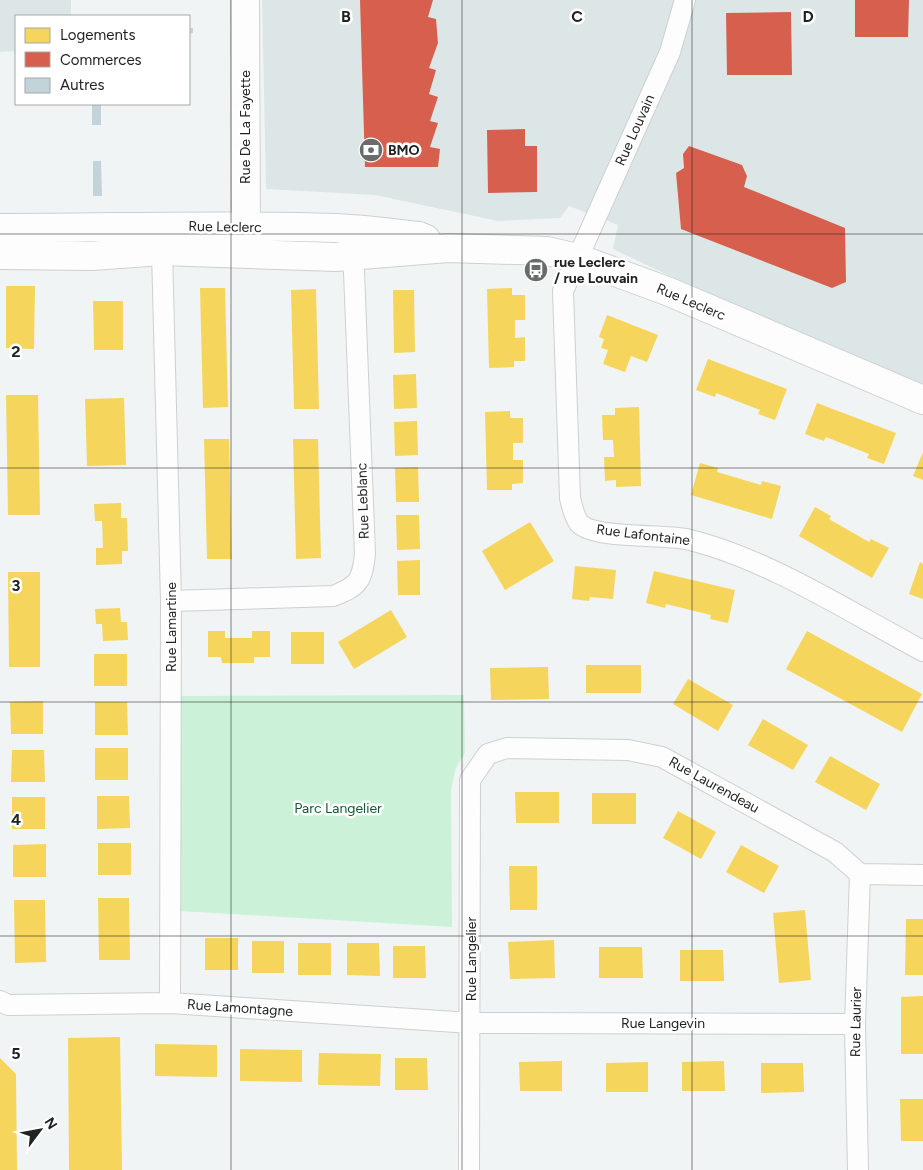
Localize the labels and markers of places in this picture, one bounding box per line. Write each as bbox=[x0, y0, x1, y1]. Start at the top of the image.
bank icon: BMO bbox=[358, 137, 384, 163]
place label: BMO bbox=[388, 142, 420, 159]
place label: rue Leclerc / rue Louvain bbox=[554, 254, 638, 287]
bus stop icon: rue Leclerc / rue Louvain bbox=[523, 257, 549, 283]

